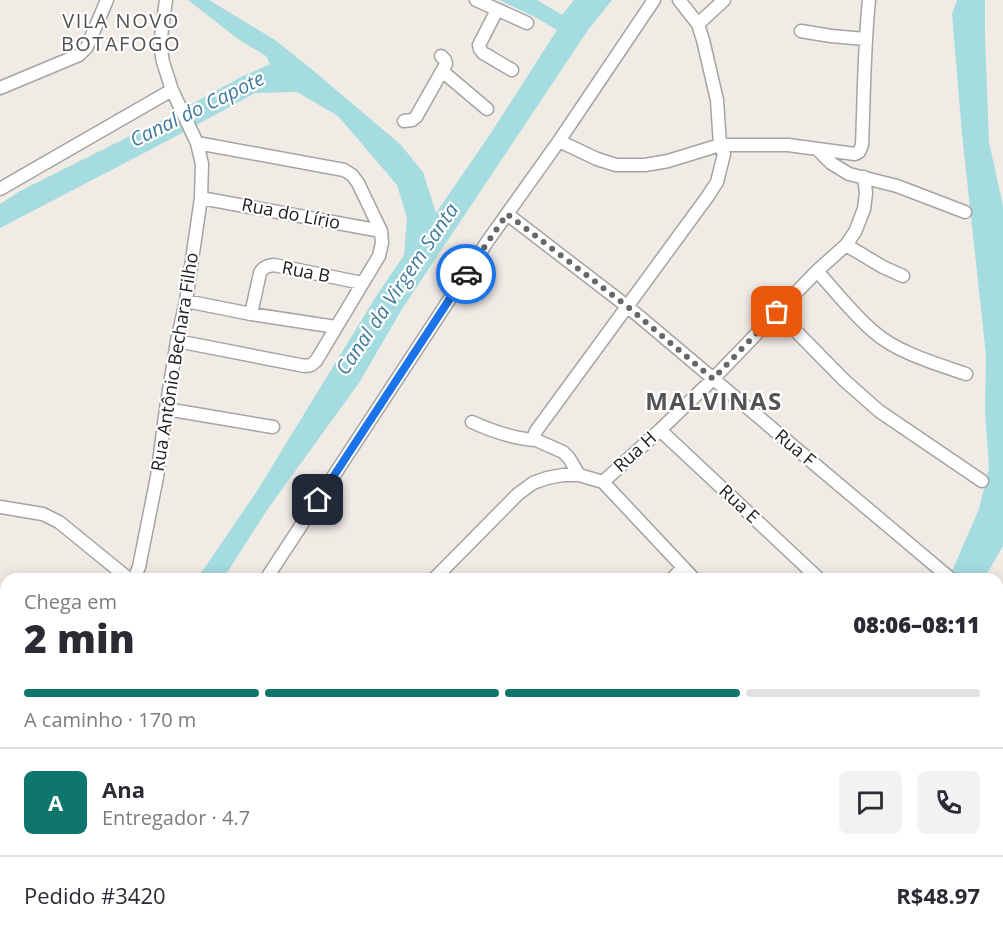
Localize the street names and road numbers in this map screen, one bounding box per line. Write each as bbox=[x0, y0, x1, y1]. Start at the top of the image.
street label: Rua do Lírio bbox=[240, 192, 343, 234]
street label: Rua Antônio Bechara Filho bbox=[145, 251, 203, 473]
street label: Rua B bbox=[280, 255, 332, 287]
street label: Rua F bbox=[770, 423, 821, 471]
street label: Rua H bbox=[608, 426, 661, 477]
street label: Rua E bbox=[714, 479, 765, 528]

